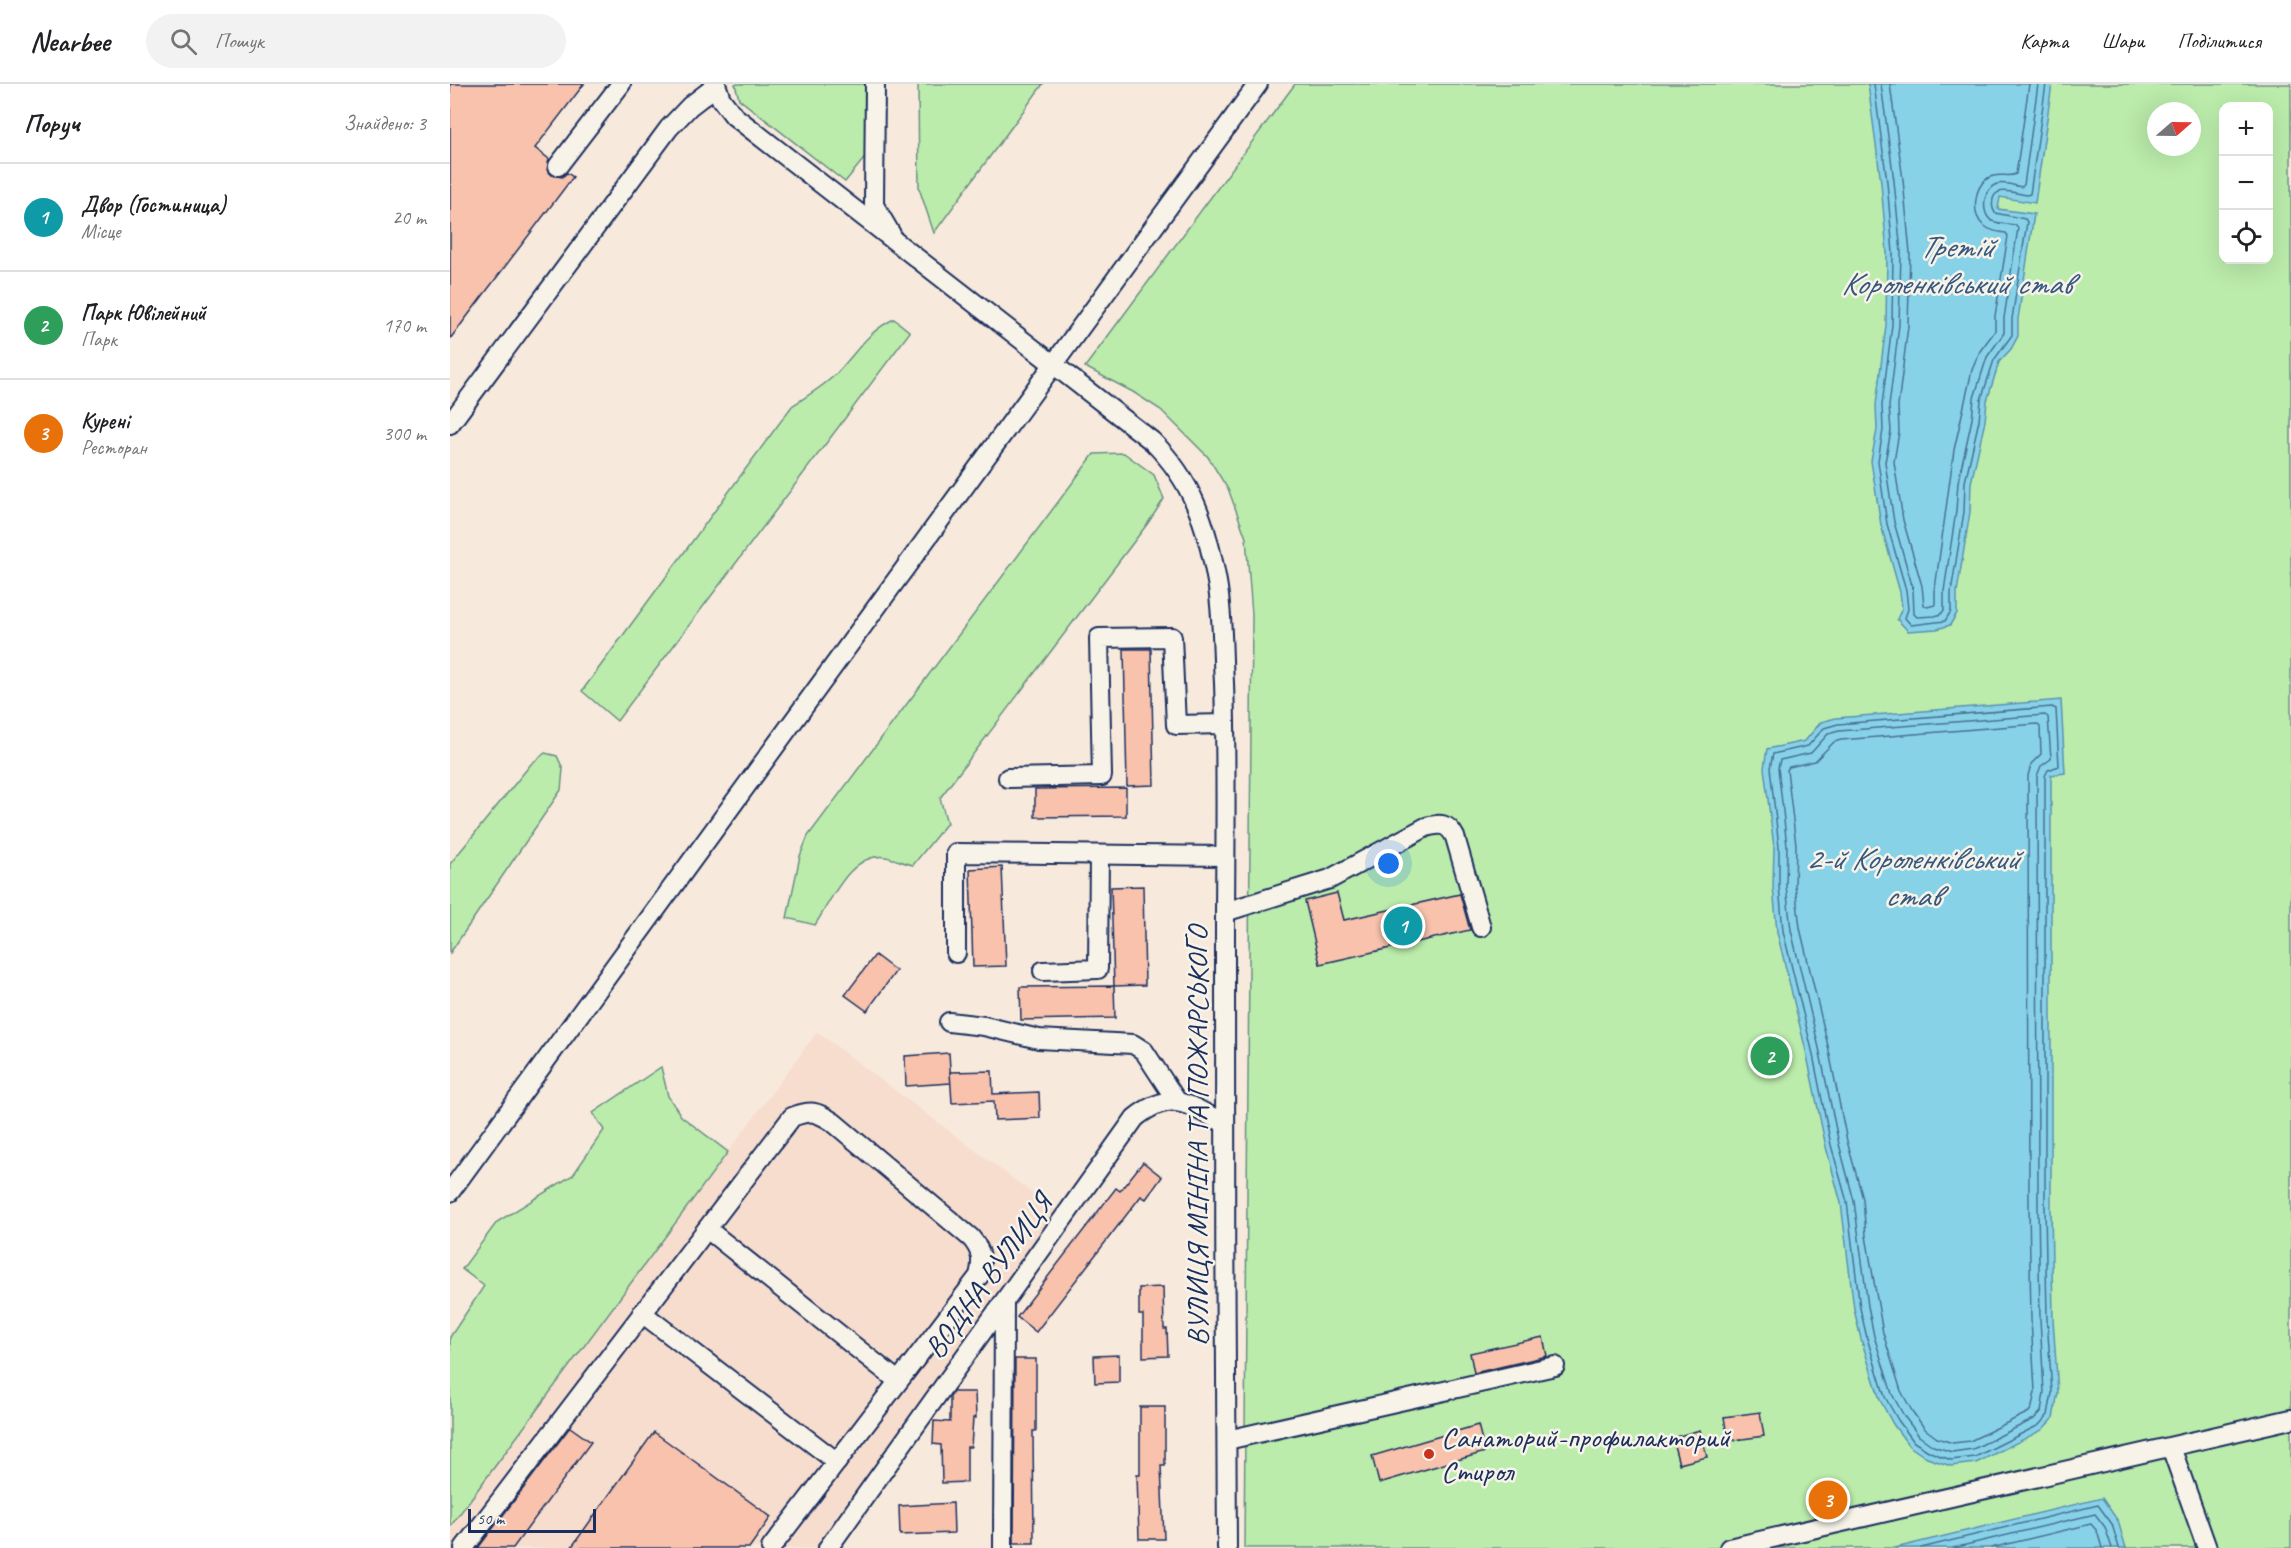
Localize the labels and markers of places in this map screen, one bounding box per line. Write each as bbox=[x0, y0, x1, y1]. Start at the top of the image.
pin: 1 bbox=[1384, 904, 1422, 948]
pin: 2 bbox=[1750, 1034, 1790, 1078]
place label: Санаторий-профилакторий Стирол bbox=[1441, 1418, 1732, 1490]
marker: Санаторий-профилакторий Стирол bbox=[1422, 1447, 1436, 1461]
pin: 3 bbox=[1808, 1478, 1848, 1522]

